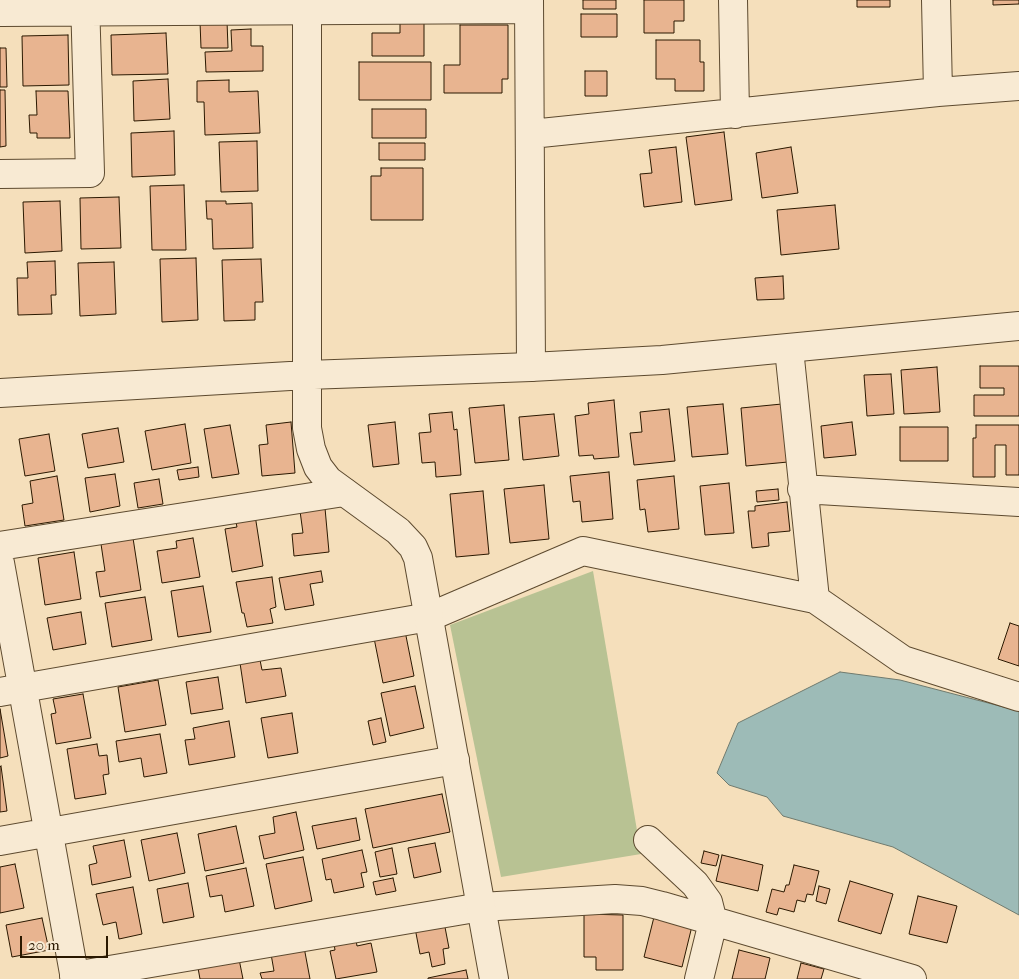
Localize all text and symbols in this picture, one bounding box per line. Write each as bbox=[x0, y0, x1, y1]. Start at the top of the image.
scale bar bbox=[22, 926, 110, 958]
text: 20 m bbox=[28, 936, 60, 954]

